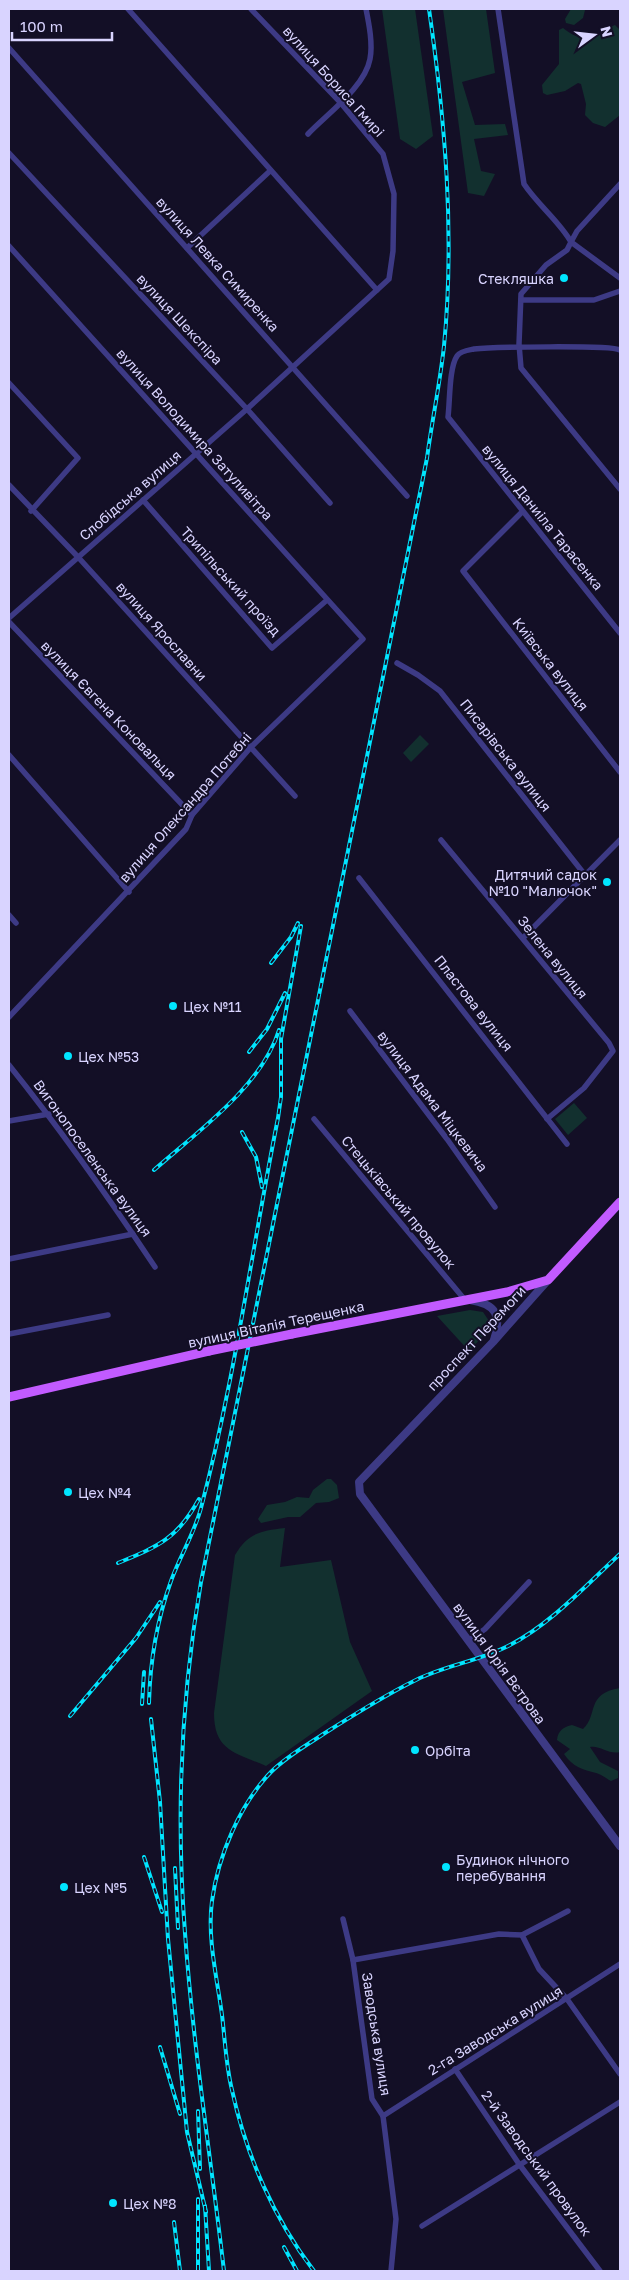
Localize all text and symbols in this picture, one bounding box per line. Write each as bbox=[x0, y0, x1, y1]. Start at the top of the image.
scale bar bbox=[12, 10, 112, 42]
north arrow bbox=[569, 10, 619, 60]
text: 100 m bbox=[20, 17, 63, 35]
street label: вулиця Бориса Гмирі bbox=[280, 22, 388, 140]
text: N bbox=[597, 24, 617, 39]
street label: вулиця Левка Симиренка bbox=[153, 193, 283, 335]
street label: вулиця Шекспіра bbox=[134, 270, 226, 368]
place label: Стекляшка bbox=[478, 270, 554, 287]
marker: Стекляшка bbox=[558, 272, 570, 284]
street label: вулиця Володимира Затуливітра bbox=[113, 345, 277, 523]
street label: вулиця Даниіла Тарасенка bbox=[479, 441, 607, 593]
street label: Слобідська вулиця bbox=[76, 446, 184, 544]
street label: Трипільський проїзд bbox=[178, 523, 285, 639]
street label: вулиця Ярославни bbox=[113, 578, 211, 684]
street label: Київська вулиця bbox=[510, 614, 592, 714]
street label: вулиця Євгена Коновальця bbox=[38, 637, 180, 783]
street label: Писарівська вулиця bbox=[457, 695, 555, 815]
street label: вулиця Олександра Потебні bbox=[115, 729, 255, 885]
place label: Дитячий садок №10 "Малючок" bbox=[488, 866, 597, 899]
marker: Дитячий садок №10 "Малючок" bbox=[601, 876, 613, 888]
street label: Зелена вулиця bbox=[514, 912, 592, 1002]
street label: Пластова вулиця bbox=[431, 952, 517, 1054]
place label: Цех №11 bbox=[183, 998, 242, 1015]
marker: Цех №11 bbox=[167, 1000, 179, 1012]
street label: вулиця Адама Міцкевича bbox=[374, 1027, 492, 1175]
place label: Цех №53 bbox=[78, 1048, 139, 1065]
marker: Цех №53 bbox=[62, 1050, 74, 1062]
street label: Вигонопоселенська вулиця bbox=[30, 1076, 156, 1240]
street label: Стецьківський провулок bbox=[338, 1132, 460, 1272]
street label: проспект Перемоги bbox=[423, 1282, 529, 1394]
street label: вулиця Віталія Терещенка bbox=[186, 1297, 366, 1351]
place label: Цех №4 bbox=[78, 1484, 131, 1501]
marker: Цех №4 bbox=[62, 1486, 74, 1498]
street label: вулиця Юрія Вєтрова bbox=[450, 1599, 550, 1727]
place label: Орбіта bbox=[425, 1742, 471, 1759]
marker: Орбіта bbox=[409, 1744, 421, 1756]
place label: Будинок нічного перебування bbox=[456, 1851, 570, 1884]
marker: Будинок нічного перебування bbox=[440, 1861, 452, 1873]
place label: Цех №5 bbox=[74, 1879, 127, 1896]
marker: Цех №5 bbox=[58, 1881, 70, 1893]
street label: Заводська вулиця bbox=[359, 1971, 395, 2097]
street label: 2-га Заводська вулиця bbox=[425, 1982, 565, 2078]
street label: 2-й Заводський провулок bbox=[478, 2087, 596, 2239]
place label: Цех №8 bbox=[123, 2195, 176, 2212]
marker: Цех №8 bbox=[107, 2197, 119, 2209]

